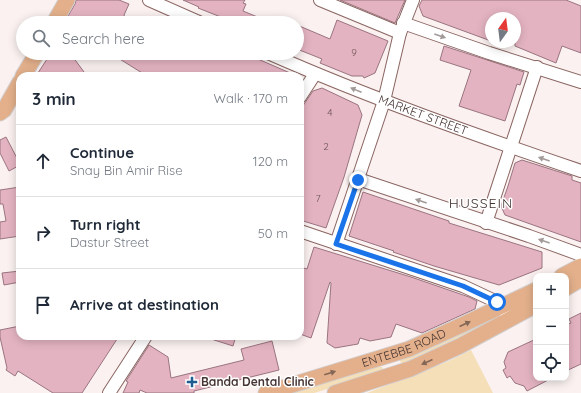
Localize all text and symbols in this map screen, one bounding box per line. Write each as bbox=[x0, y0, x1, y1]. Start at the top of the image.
north arrow bbox=[485, 12, 521, 48]
search box bbox=[16, 16, 304, 60]
icon: search bbox=[30, 27, 52, 49]
text: Search here bbox=[62, 29, 145, 48]
one-way arrow bbox=[434, 33, 446, 39]
house number: 9 bbox=[351, 46, 357, 59]
one-way arrow bbox=[350, 87, 362, 93]
text: 3 min bbox=[32, 88, 76, 109]
text: Walk · 170 m bbox=[213, 90, 288, 106]
street label: MARKET STREET bbox=[376, 91, 470, 138]
house number: 4 bbox=[327, 106, 333, 119]
house number: 2 bbox=[323, 140, 329, 153]
text: Continue bbox=[70, 143, 134, 162]
icon: ahead bbox=[32, 150, 54, 172]
text: 120 m bbox=[253, 153, 288, 169]
one-way arrow bbox=[538, 155, 550, 161]
text: Snay Bin Amir Rise bbox=[70, 162, 182, 178]
route end bbox=[349, 171, 367, 189]
house number: 7 bbox=[315, 192, 321, 205]
district label: HUSSEIN bbox=[449, 194, 513, 212]
one-way arrow bbox=[414, 197, 426, 203]
text: Turn right bbox=[70, 215, 141, 234]
icon: right bbox=[32, 222, 54, 244]
text: 50 m bbox=[258, 225, 288, 241]
text: Dastur Street bbox=[70, 234, 149, 250]
one-way arrow bbox=[538, 238, 550, 244]
map controls bbox=[533, 273, 569, 381]
button: + bbox=[533, 273, 569, 309]
route start bbox=[488, 293, 506, 311]
icon: arrive bbox=[32, 294, 54, 316]
text: Arrive at destination bbox=[70, 295, 219, 314]
button: − bbox=[533, 309, 569, 345]
one-way arrow bbox=[459, 321, 471, 327]
street label: ENTEBBE ROAD bbox=[360, 325, 448, 370]
button: locate bbox=[533, 345, 569, 381]
one-way arrow bbox=[421, 359, 433, 365]
one-way arrow bbox=[324, 370, 336, 376]
place label: Banda Dental Clinic bbox=[201, 374, 314, 389]
marker: Banda Dental Clinic bbox=[186, 376, 198, 388]

